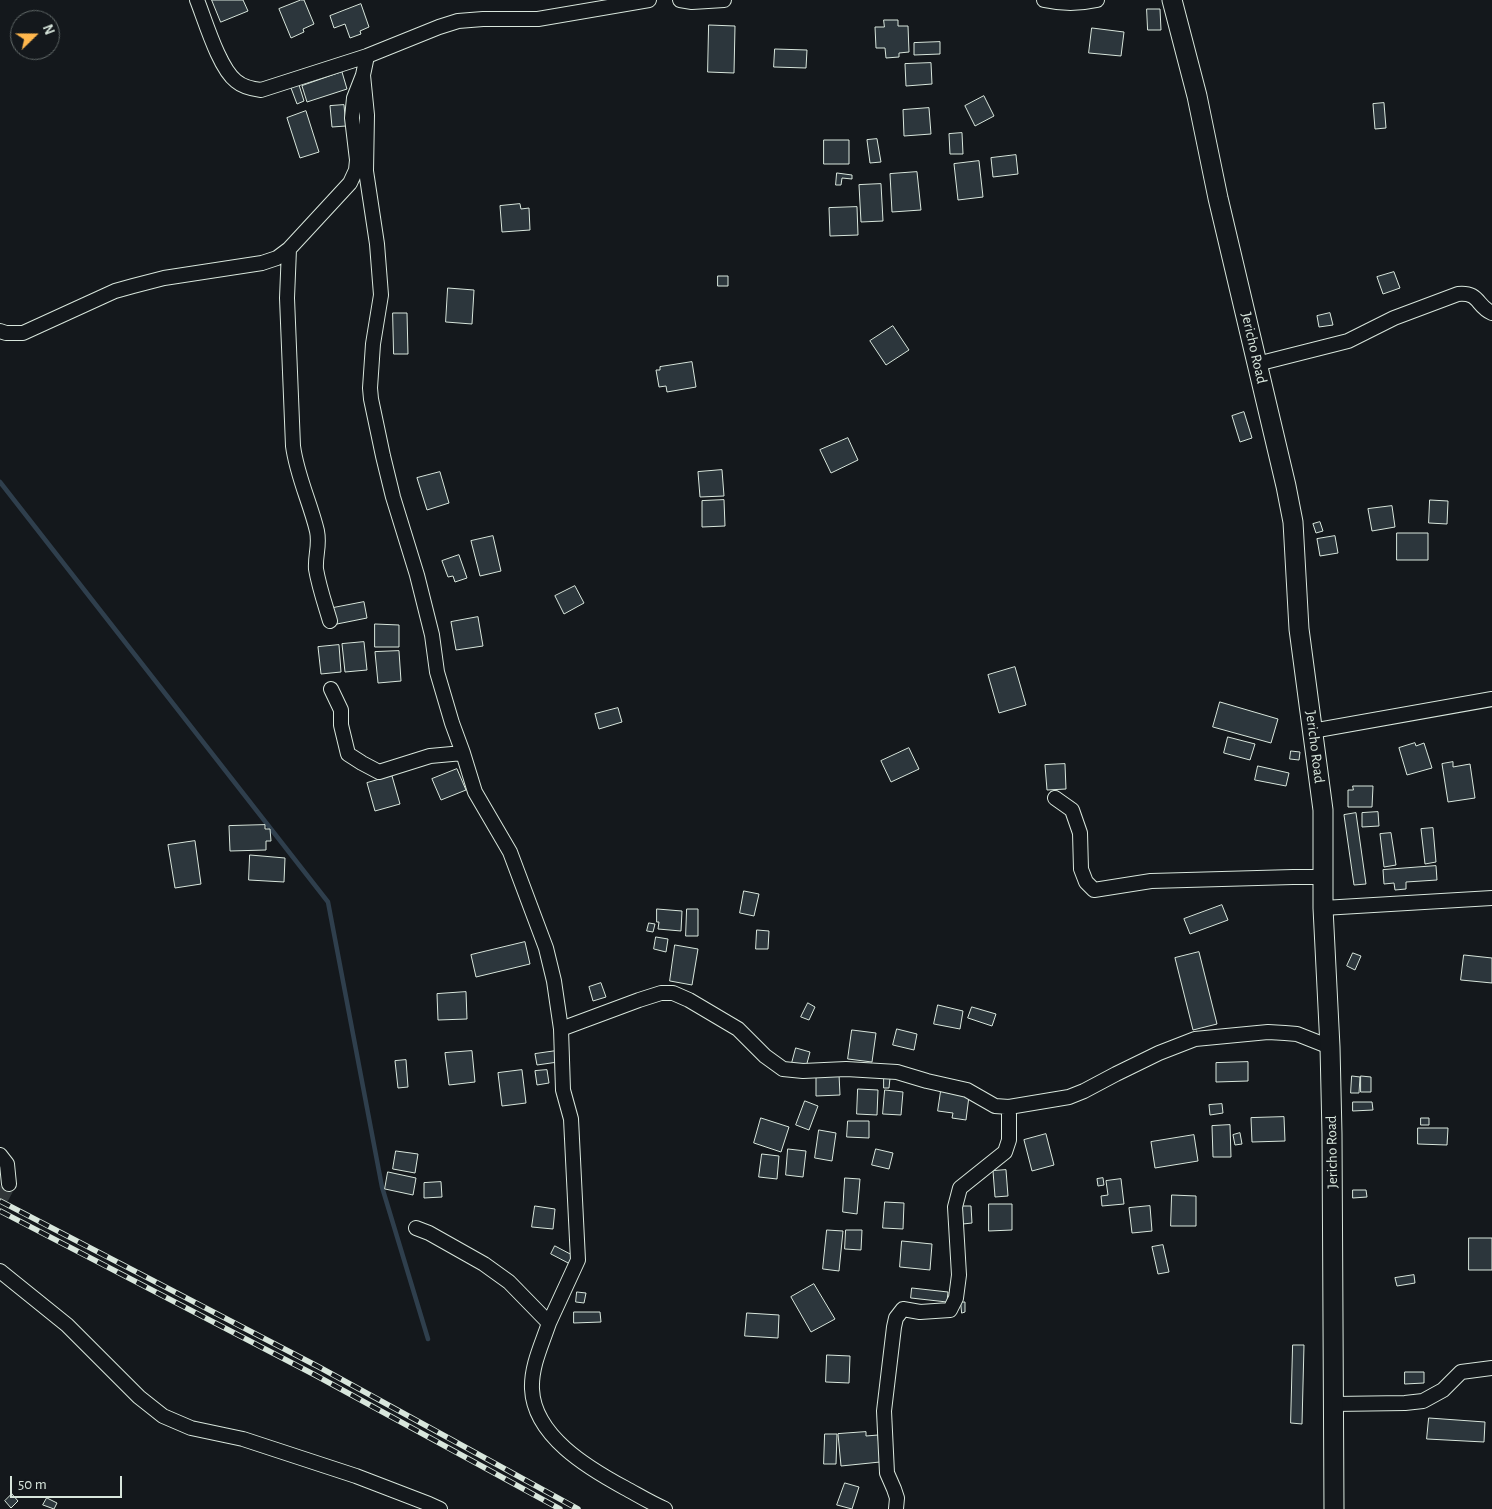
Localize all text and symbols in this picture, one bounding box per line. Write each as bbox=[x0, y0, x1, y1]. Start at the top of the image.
north arrow bbox=[10, 10, 60, 60]
text: N bbox=[40, 23, 56, 37]
street label: Jericho Road bbox=[1237, 310, 1271, 386]
street label: Jericho Road bbox=[1302, 710, 1328, 784]
street label: Jericho Road bbox=[1322, 1115, 1342, 1189]
scale bar bbox=[12, 1466, 125, 1498]
text: 50 m bbox=[18, 1477, 47, 1492]

